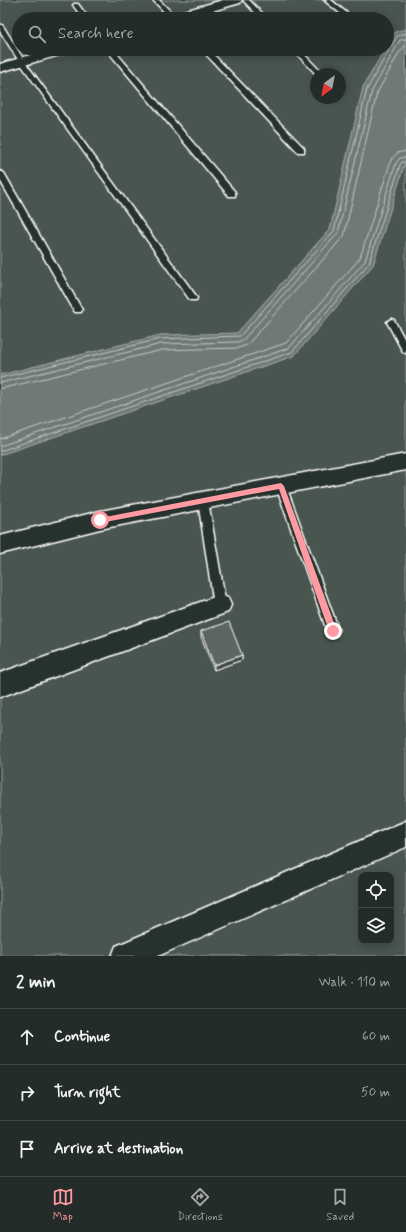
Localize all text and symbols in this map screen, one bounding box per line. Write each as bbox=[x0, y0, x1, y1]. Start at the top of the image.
search box bbox=[12, 12, 394, 56]
icon: search bbox=[26, 23, 48, 45]
text: Search here bbox=[58, 24, 134, 44]
north arrow bbox=[310, 68, 346, 104]
route start bbox=[91, 511, 109, 529]
route end bbox=[324, 622, 342, 640]
map controls bbox=[358, 872, 394, 944]
button: locate bbox=[358, 872, 394, 908]
button: layers bbox=[358, 908, 394, 944]
text: 2 min bbox=[16, 971, 56, 993]
text: Walk · 110 m bbox=[319, 974, 390, 991]
icon: ahead bbox=[16, 1026, 38, 1048]
text: Continue bbox=[54, 1027, 110, 1047]
text: 60 m bbox=[362, 1028, 390, 1045]
icon: right bbox=[16, 1082, 38, 1104]
text: Turn right bbox=[54, 1083, 121, 1103]
text: 50 m bbox=[361, 1084, 390, 1101]
icon: arrive bbox=[16, 1138, 38, 1160]
text: Arrive at destination bbox=[54, 1139, 183, 1159]
tab: Map bbox=[52, 1186, 74, 1224]
tab: Directions bbox=[177, 1186, 223, 1224]
tab: Saved bbox=[326, 1186, 354, 1224]

